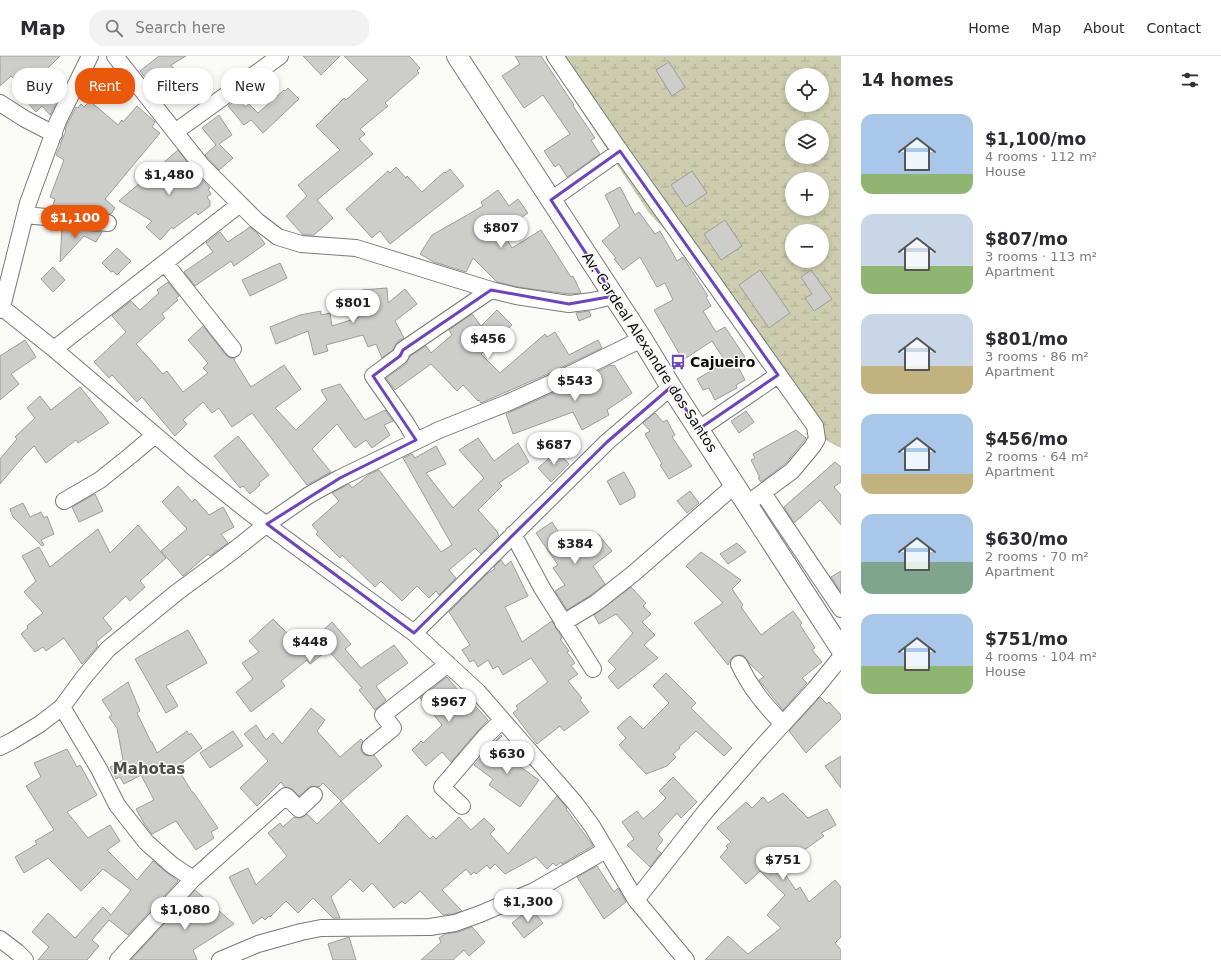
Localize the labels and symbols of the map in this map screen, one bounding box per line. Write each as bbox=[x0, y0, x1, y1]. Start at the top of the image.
pin: $1,480 bbox=[136, 162, 202, 196]
pin: $1,100 bbox=[42, 205, 108, 239]
pin: $807 bbox=[477, 215, 525, 249]
street label: Av. Cardeal Alexandre dos Santos bbox=[579, 249, 721, 455]
pin: $801 bbox=[329, 290, 377, 324]
pin: $456 bbox=[464, 326, 512, 360]
bus stop icon: Cajueiro bbox=[669, 353, 687, 371]
place label: Cajueiro bbox=[690, 354, 756, 370]
pin: $543 bbox=[551, 368, 599, 402]
pin: $687 bbox=[530, 432, 578, 466]
pin: $384 bbox=[551, 531, 599, 565]
pin: $448 bbox=[286, 629, 334, 663]
pin: $967 bbox=[425, 689, 473, 723]
pin: $630 bbox=[483, 741, 531, 775]
district label: Mahotas bbox=[113, 760, 185, 778]
pin: $751 bbox=[759, 847, 807, 881]
pin: $1,300 bbox=[495, 889, 561, 923]
pin: $1,080 bbox=[152, 897, 218, 931]

